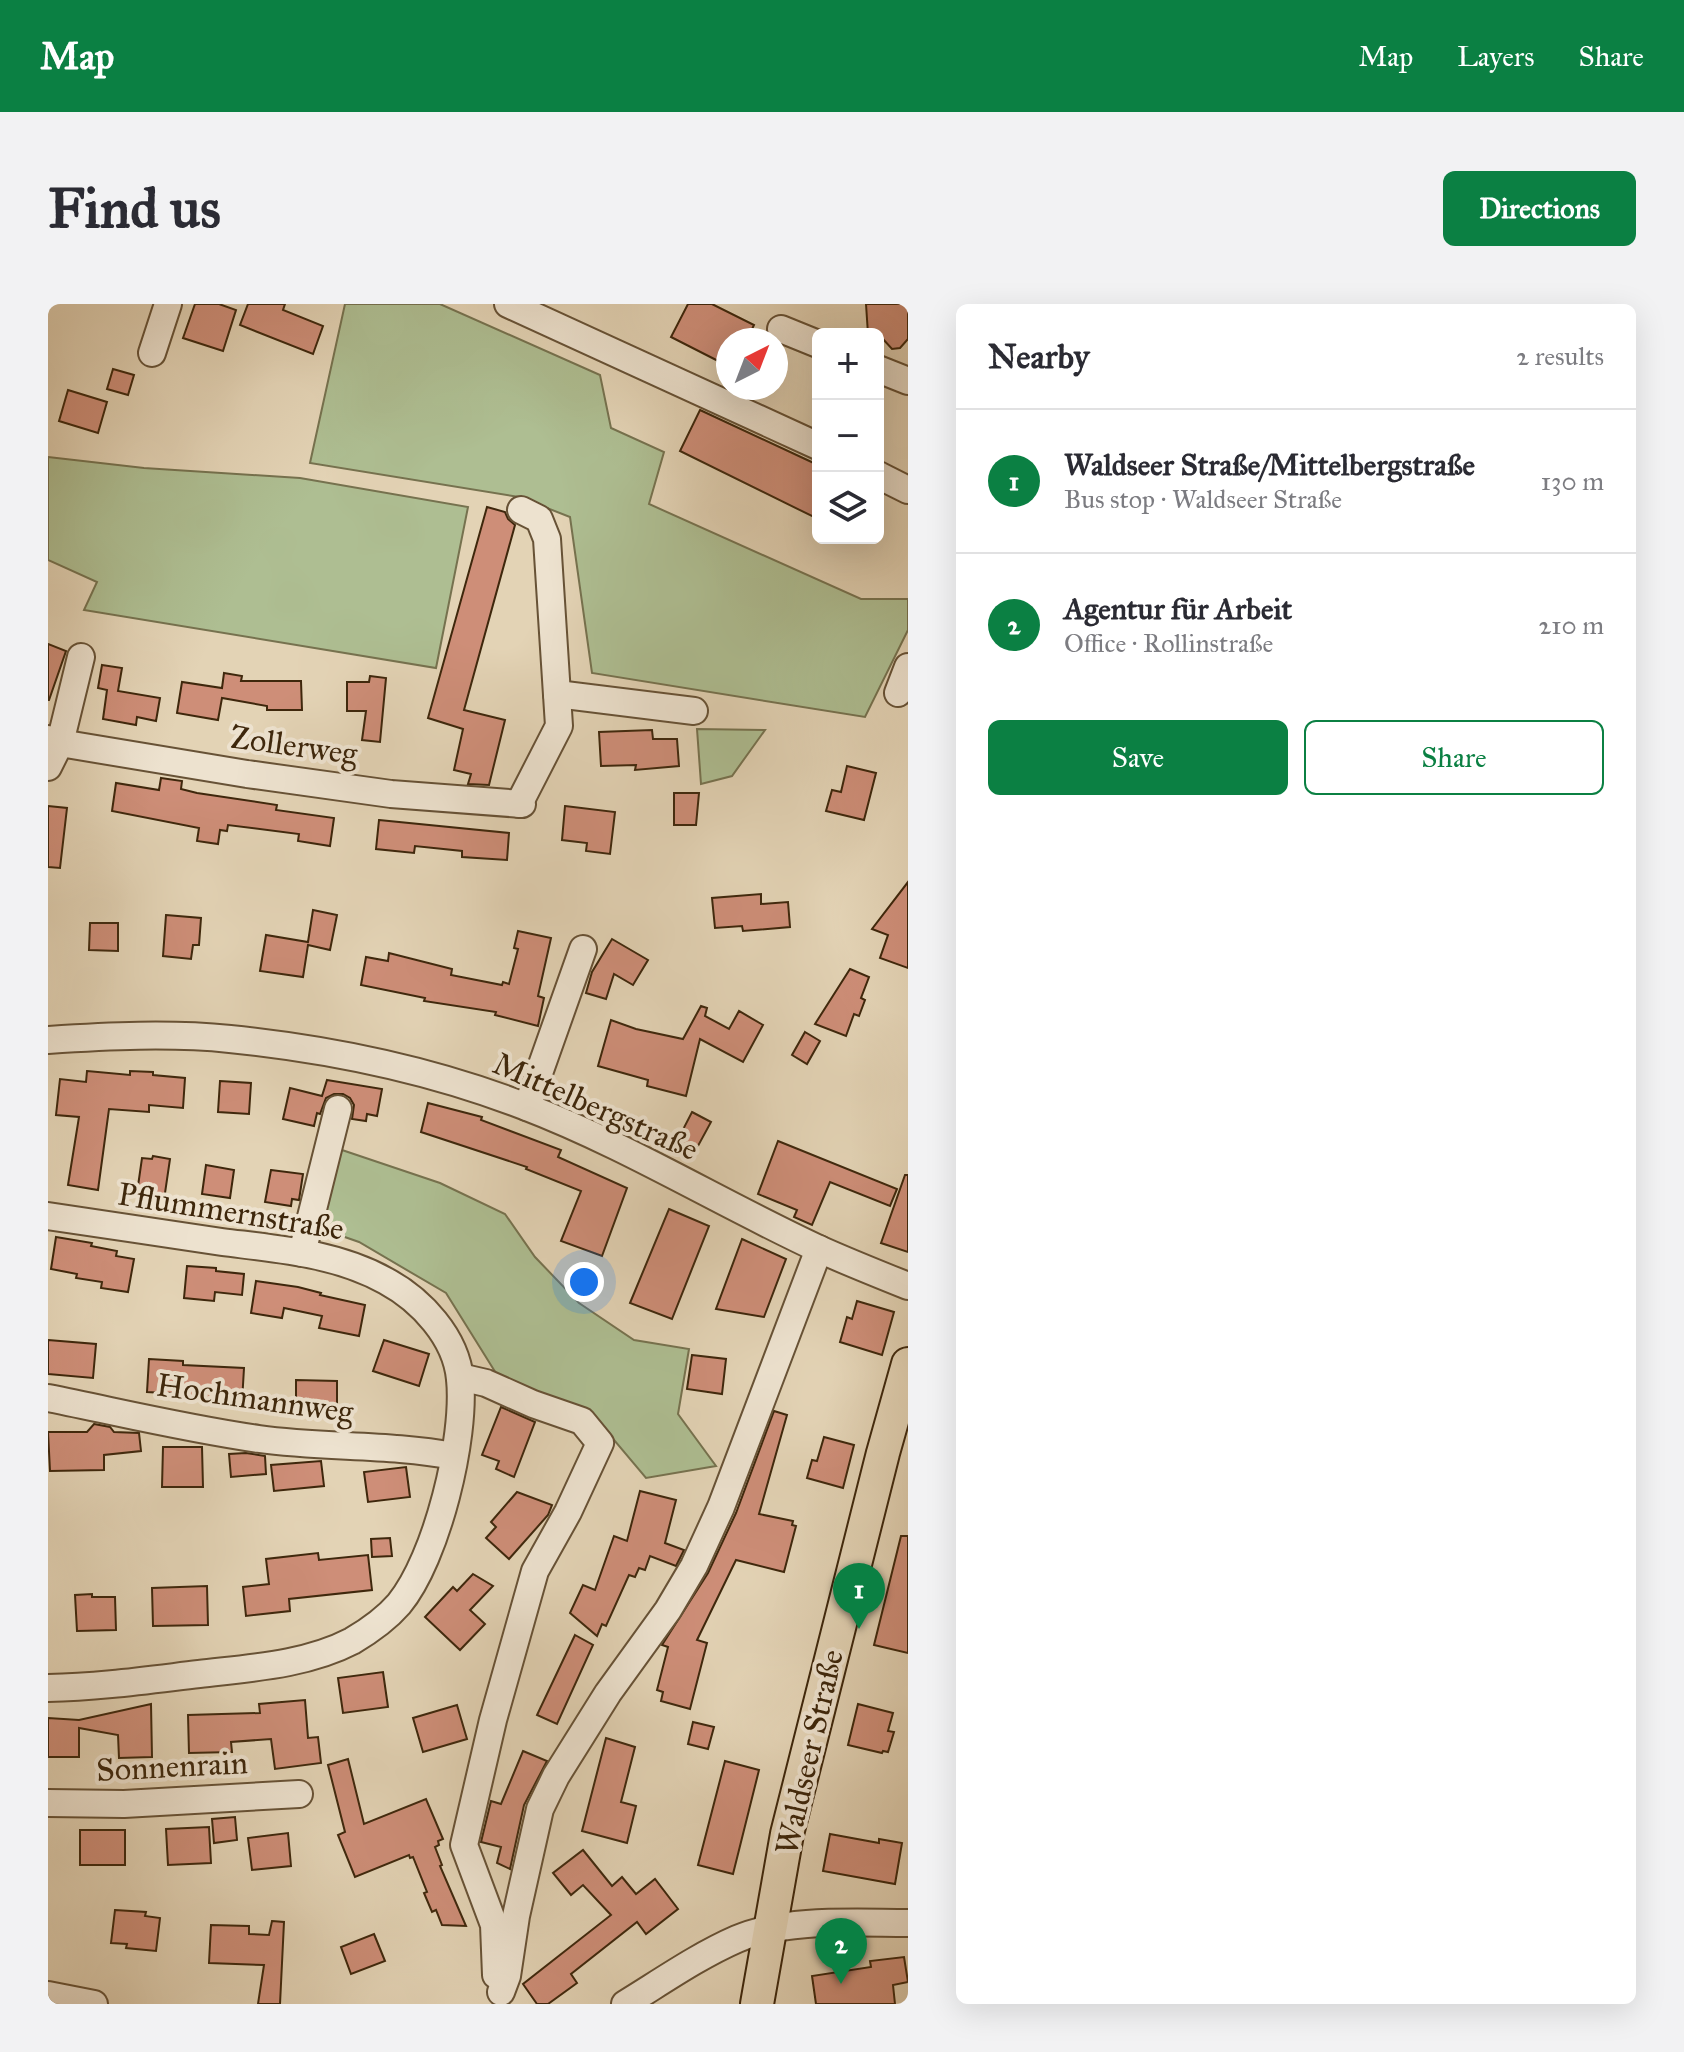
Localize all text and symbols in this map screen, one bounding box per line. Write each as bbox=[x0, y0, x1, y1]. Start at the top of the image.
text: Map bbox=[40, 33, 114, 79]
text: Map bbox=[1358, 39, 1413, 74]
text: Layers bbox=[1457, 39, 1535, 74]
text: Share bbox=[1579, 39, 1644, 74]
button: Directions bbox=[1443, 171, 1636, 246]
text: Find us bbox=[48, 174, 221, 242]
north arrow bbox=[716, 328, 788, 400]
map controls bbox=[812, 328, 884, 544]
button: + bbox=[812, 328, 884, 400]
text: Nearby bbox=[988, 336, 1090, 377]
text: 2 results bbox=[1516, 340, 1604, 372]
button: − bbox=[812, 400, 884, 472]
text: Waldseer Straße/Mittelbergstraße bbox=[1064, 447, 1475, 483]
text: 1 bbox=[1009, 465, 1019, 497]
text: 130 m bbox=[1541, 465, 1604, 497]
button: layers bbox=[812, 472, 884, 544]
text: Bus stop · Waldseer Straße bbox=[1064, 483, 1342, 515]
text: Agentur für Arbeit bbox=[1064, 591, 1292, 627]
text: 2 bbox=[1008, 609, 1020, 641]
text: 210 m bbox=[1538, 609, 1604, 641]
text: Office · Rollinstraße bbox=[1064, 627, 1273, 659]
street label: Zollerweg bbox=[228, 717, 361, 774]
button: Save bbox=[988, 720, 1288, 795]
button: Share bbox=[1304, 720, 1604, 795]
street label: Mittelbergstraße bbox=[487, 1044, 704, 1169]
street label: Pflummernstraße bbox=[115, 1174, 347, 1249]
your location bbox=[564, 1262, 604, 1302]
street label: Hochmannweg bbox=[154, 1365, 357, 1432]
pin: 1 bbox=[833, 1563, 885, 1629]
street label: Waldseer Straße bbox=[767, 1646, 852, 1858]
street label: Sonnenrain bbox=[95, 1743, 249, 1790]
pin: 2 bbox=[815, 1918, 867, 1984]

